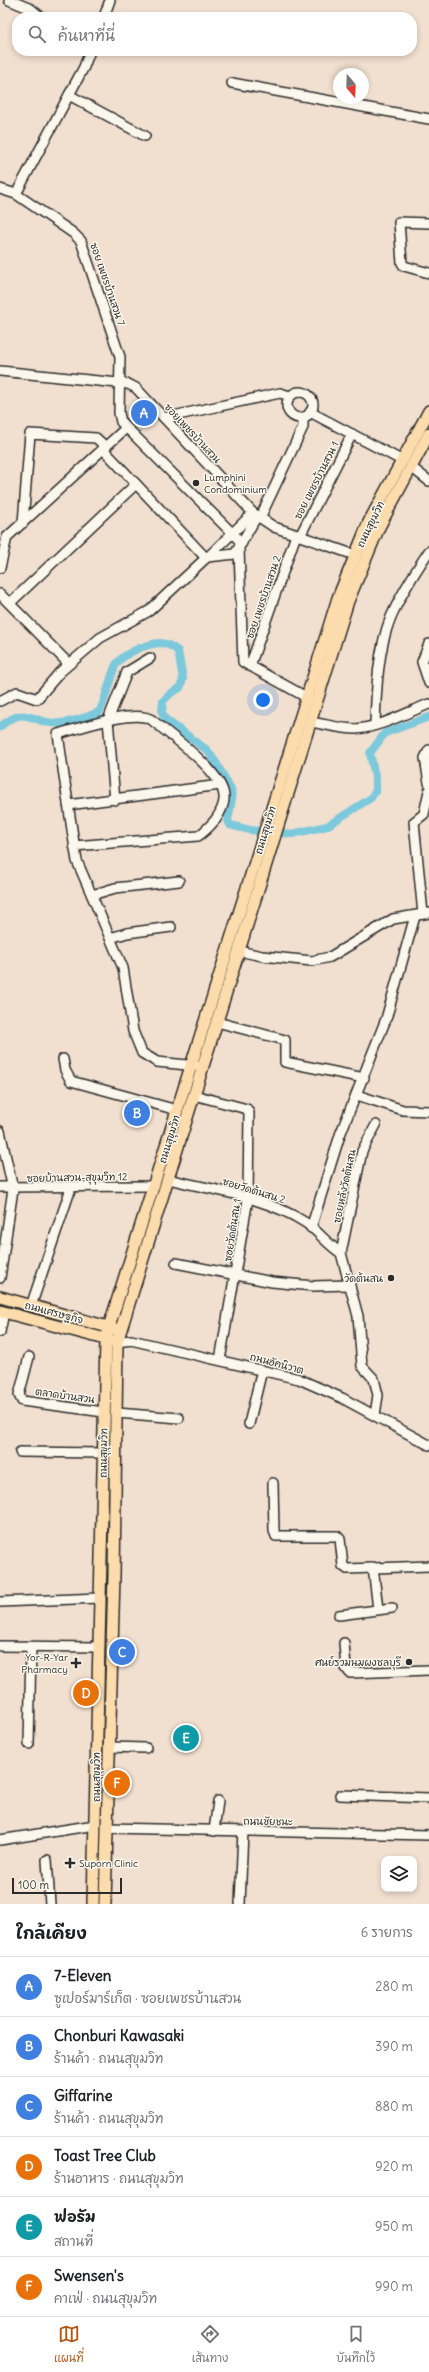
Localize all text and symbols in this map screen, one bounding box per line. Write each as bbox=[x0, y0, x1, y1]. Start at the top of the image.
search box bbox=[12, 12, 417, 56]
icon: search bbox=[26, 23, 48, 45]
text: ค้นหาที่นี่ bbox=[58, 26, 115, 45]
north arrow bbox=[333, 68, 369, 104]
street label: ซอย เพชรบ้านสวน 7 bbox=[87, 241, 128, 327]
pin: A bbox=[131, 398, 157, 428]
street label: ซอยเพชรบ้านสวน bbox=[162, 401, 224, 466]
street label: ซอย เพชรบ้านสวน 1 bbox=[291, 439, 342, 521]
place label: Lumphini Condominium bbox=[204, 471, 267, 496]
marker: Lumphini Condominium bbox=[191, 478, 201, 488]
street label: ถนนสุขุมวิท bbox=[354, 499, 389, 550]
street label: ซอย เพชรบ้านสวน 2 bbox=[243, 553, 284, 641]
your location bbox=[253, 690, 273, 710]
street label: ถนนสุขุมวิท bbox=[252, 804, 281, 857]
pin: B bbox=[124, 1098, 150, 1128]
street label: ถนนสุขุมวิท bbox=[156, 1113, 185, 1166]
street label: ซอยหลังวัดต้นสน bbox=[330, 1148, 359, 1224]
street label: ซอยบ้านสวน-สุขุมวิท 12 bbox=[27, 1170, 128, 1187]
street label: ซอยวัดต้นสน 2 bbox=[221, 1175, 287, 1206]
street label: ซอยวัดต้นสน 1 bbox=[221, 1198, 244, 1263]
place label: วัดต้นสน bbox=[344, 1272, 383, 1285]
marker: วัดต้นสน bbox=[386, 1273, 396, 1283]
street label: ถนนเศรษฐกิจ bbox=[23, 1298, 85, 1327]
street label: ถนนอัคนิวาต bbox=[248, 1350, 305, 1377]
street label: ตลาดบ้านสวน bbox=[34, 1385, 96, 1406]
street label: ถนนสุขุมวิท bbox=[97, 1428, 112, 1478]
pin: C bbox=[109, 1637, 135, 1667]
place label: Yor-R-Yar Pharmacy bbox=[21, 1651, 68, 1676]
place label: ศนย์รวมนมผงชลบุรี bbox=[315, 1655, 401, 1671]
marker: ศนย์รวมนมผงชลบุรี bbox=[404, 1657, 414, 1667]
marker: Yor-R-Yar Pharmacy bbox=[71, 1658, 81, 1668]
pin: D bbox=[73, 1678, 99, 1708]
pin: E bbox=[173, 1723, 199, 1753]
street label: ถนนสุขุมวิท bbox=[90, 1752, 105, 1802]
pin: F bbox=[104, 1768, 130, 1798]
street label: ถนนชัยชนะ bbox=[243, 1815, 293, 1828]
map controls bbox=[381, 1856, 417, 1892]
button: layers bbox=[381, 1856, 417, 1892]
marker: Suporn Clinic bbox=[64, 1857, 76, 1869]
place label: Suporn Clinic bbox=[79, 1857, 138, 1870]
scale bar bbox=[12, 1876, 122, 1895]
text: 100 m bbox=[18, 1878, 49, 1892]
text: ใกล้เคียง bbox=[16, 1922, 87, 1944]
text: 6 รายการ bbox=[361, 1924, 413, 1941]
text: 7-Eleven bbox=[54, 1966, 112, 1985]
text: A bbox=[25, 1978, 33, 1995]
text: 280 m bbox=[375, 1978, 413, 1995]
text: ซูเปอร์มาร์เก็ต · ซอยเพชรบ้านสวน bbox=[54, 1990, 241, 2007]
text: Chonburi Kawasaki bbox=[54, 2026, 184, 2045]
text: B bbox=[25, 2038, 33, 2055]
text: 390 m bbox=[375, 2038, 413, 2055]
text: ร้านค้า · ถนนสุขุมวิท bbox=[54, 2050, 164, 2067]
text: Giffarine bbox=[54, 2086, 113, 2105]
text: C bbox=[25, 2098, 33, 2115]
text: 880 m bbox=[375, 2098, 413, 2115]
text: ร้านค้า · ถนนสุขุมวิท bbox=[54, 2110, 164, 2127]
text: Toast Tree Club bbox=[54, 2146, 156, 2165]
text: D bbox=[24, 2158, 34, 2175]
text: 920 m bbox=[375, 2158, 413, 2175]
text: ร้านอาหาร · ถนนสุขุมวิท bbox=[54, 2170, 184, 2187]
text: ฟอรัม bbox=[54, 2207, 96, 2226]
text: E bbox=[25, 2218, 33, 2235]
text: 950 m bbox=[375, 2218, 413, 2235]
text: สถานที่ bbox=[54, 2233, 93, 2250]
text: Swensen's bbox=[54, 2266, 124, 2285]
text: F bbox=[25, 2278, 33, 2295]
text: 990 m bbox=[375, 2278, 413, 2295]
text: คาเฟ่ · ถนนสุขุมวิท bbox=[54, 2290, 157, 2307]
tab: แผนที่ bbox=[54, 2323, 84, 2366]
tab: เส้นทาง bbox=[192, 2323, 228, 2366]
tab: บันทึกไว้ bbox=[336, 2323, 375, 2366]

